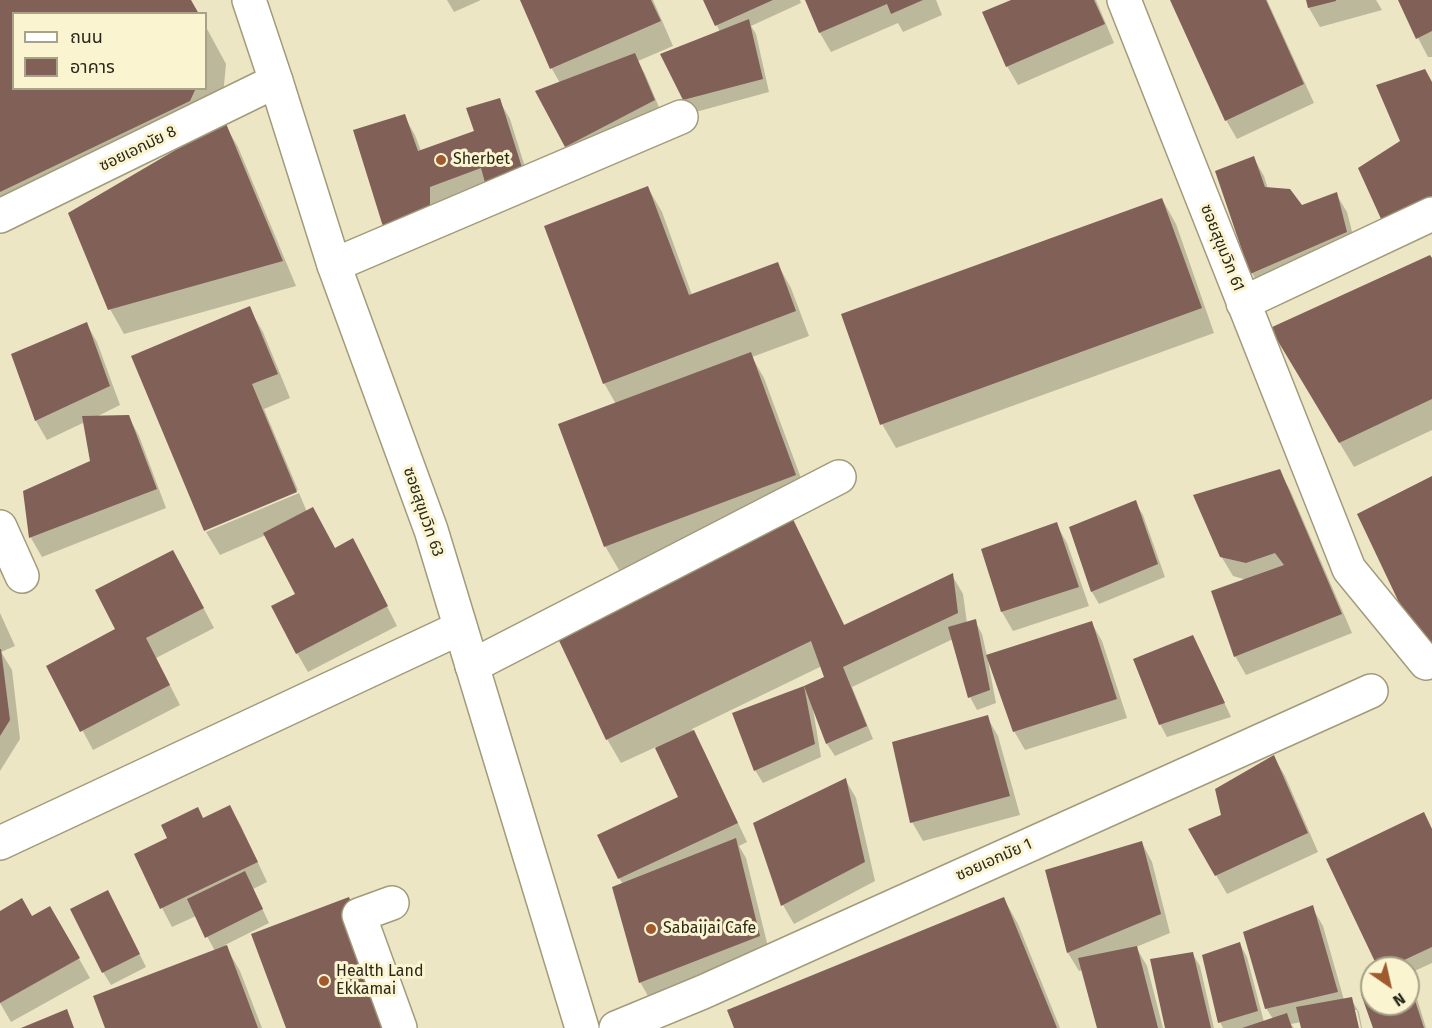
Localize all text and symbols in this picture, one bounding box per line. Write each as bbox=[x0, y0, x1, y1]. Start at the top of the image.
legend bbox=[12, 12, 207, 90]
text: ถนน bbox=[70, 26, 103, 48]
text: อาคาร bbox=[70, 56, 115, 78]
street label: ซอยเอกมัย 8 bbox=[96, 122, 180, 176]
place label: Sherbet bbox=[453, 150, 510, 170]
marker: Sherbet bbox=[434, 153, 448, 167]
street label: ซอยสุขุมวิท 61 bbox=[1196, 202, 1248, 294]
street label: ซอยสุขุมวิท 63 bbox=[399, 465, 447, 559]
street label: ซอยเอกมัย 1 bbox=[953, 835, 1035, 885]
place label: Sabaijai Cafe bbox=[663, 919, 756, 939]
marker: Sabaijai Cafe bbox=[644, 922, 658, 936]
north arrow bbox=[1360, 956, 1420, 1016]
place label: Health Land Ekkamai bbox=[336, 962, 424, 1000]
marker: Health Land Ekkamai bbox=[317, 974, 331, 988]
text: N bbox=[1390, 989, 1409, 1011]

